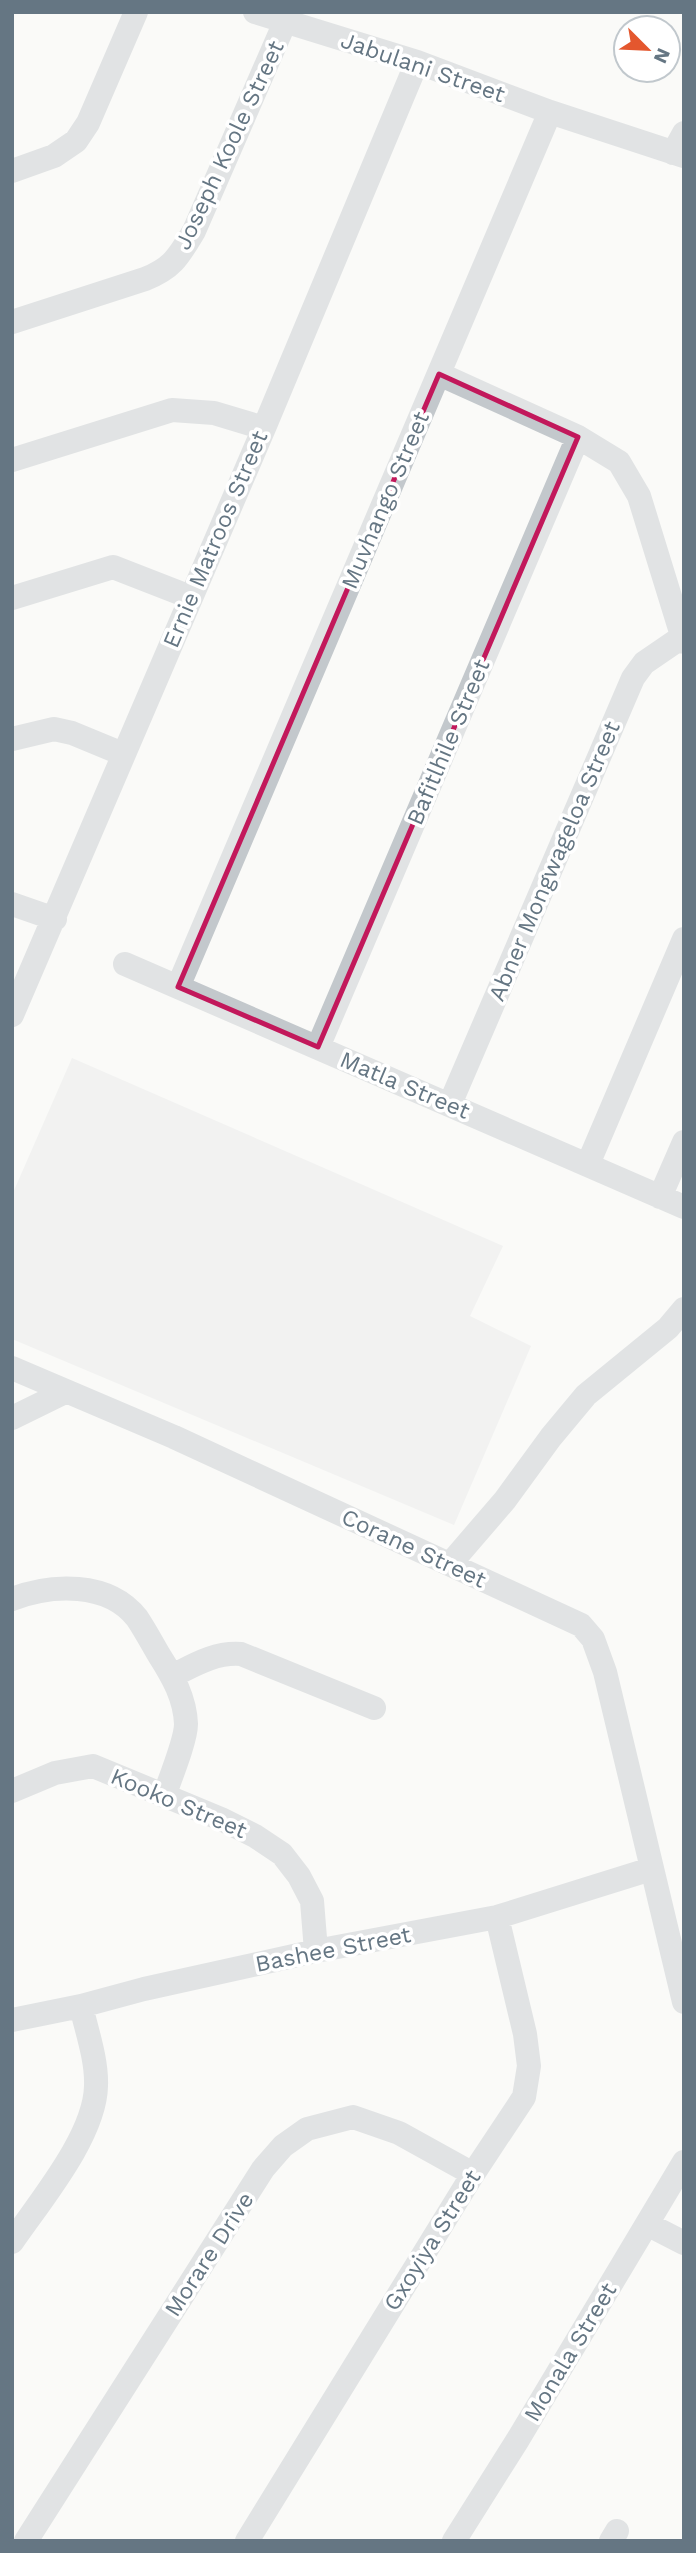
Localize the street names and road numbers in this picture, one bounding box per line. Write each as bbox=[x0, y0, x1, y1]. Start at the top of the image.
street label: Jabulani Street bbox=[337, 27, 509, 108]
street label: Joseph Koole Street bbox=[169, 36, 290, 254]
street label: Muvhango Street bbox=[336, 407, 435, 593]
street label: Ernie Matroos Street bbox=[158, 426, 274, 652]
street label: Bafitlhile Street bbox=[401, 655, 496, 829]
street label: Abner Mongwageloa Street bbox=[483, 717, 626, 1005]
street label: Matla Street bbox=[336, 1046, 474, 1125]
street label: Corane Street bbox=[337, 1503, 491, 1594]
street label: Kooko Street bbox=[107, 1763, 251, 1844]
street label: Bashee Street bbox=[253, 1921, 414, 1978]
street label: Gxoyiya Street bbox=[378, 2165, 487, 2316]
street label: Morare Drive bbox=[159, 2187, 260, 2321]
street label: Monala Street bbox=[518, 2278, 623, 2427]

